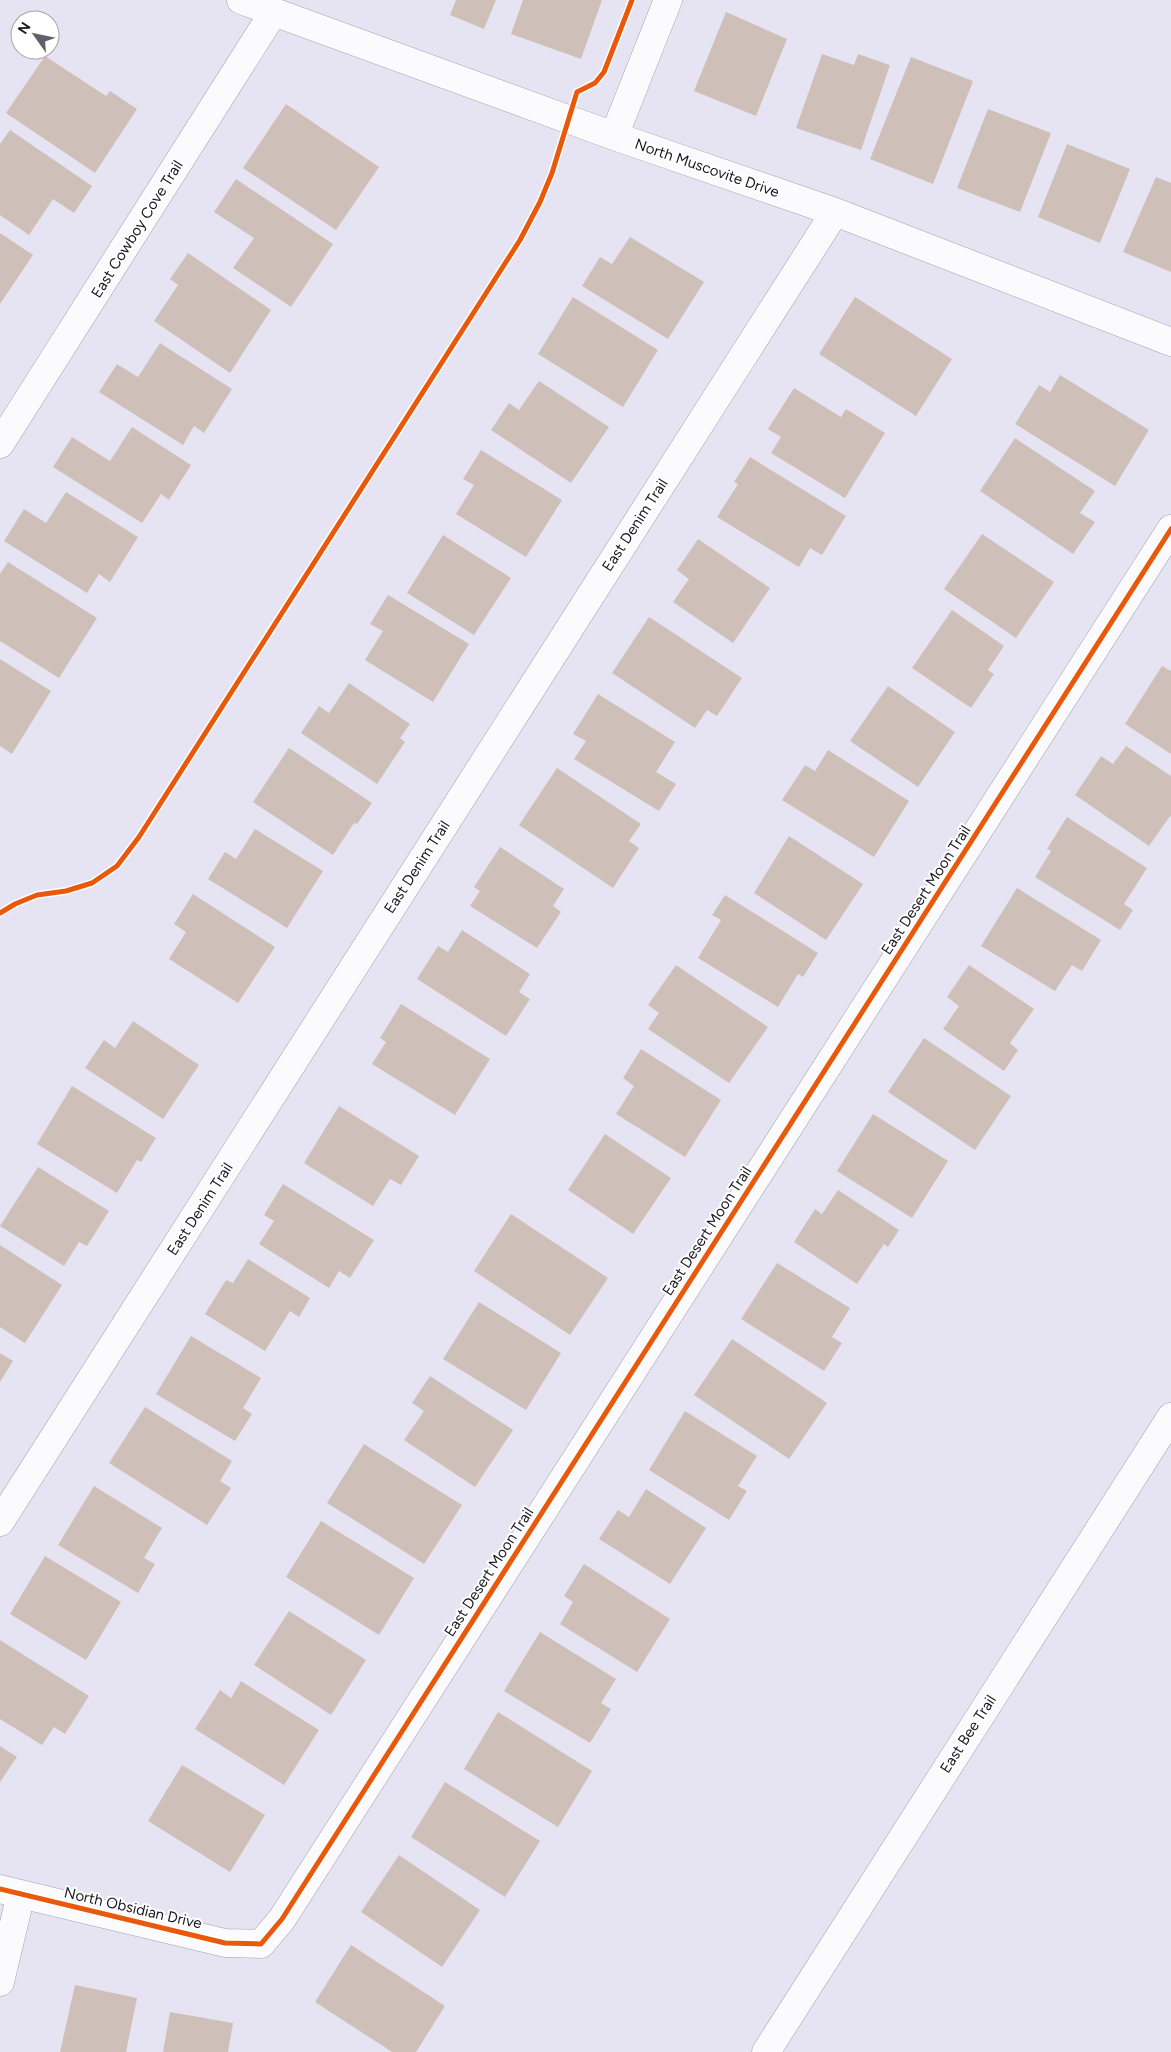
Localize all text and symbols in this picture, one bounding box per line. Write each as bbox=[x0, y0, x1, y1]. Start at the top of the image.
north arrow bbox=[10, 10, 60, 60]
text: N bbox=[14, 19, 35, 37]
street label: North Muscovite Drive bbox=[633, 135, 781, 201]
street label: East Cowboy Cove Trail bbox=[87, 157, 187, 301]
street label: East Denim Trail bbox=[598, 475, 672, 575]
street label: East Denim Trail bbox=[380, 817, 454, 917]
street label: East Desert Moon Trail bbox=[878, 822, 974, 958]
street label: East Denim Trail bbox=[163, 1159, 237, 1259]
street label: East Desert Moon Trail bbox=[659, 1163, 755, 1299]
street label: East Desert Moon Trail bbox=[441, 1504, 537, 1640]
street label: East Bee Trail bbox=[936, 1692, 1000, 1776]
street label: North Obsidian Drive bbox=[62, 1883, 204, 1933]

